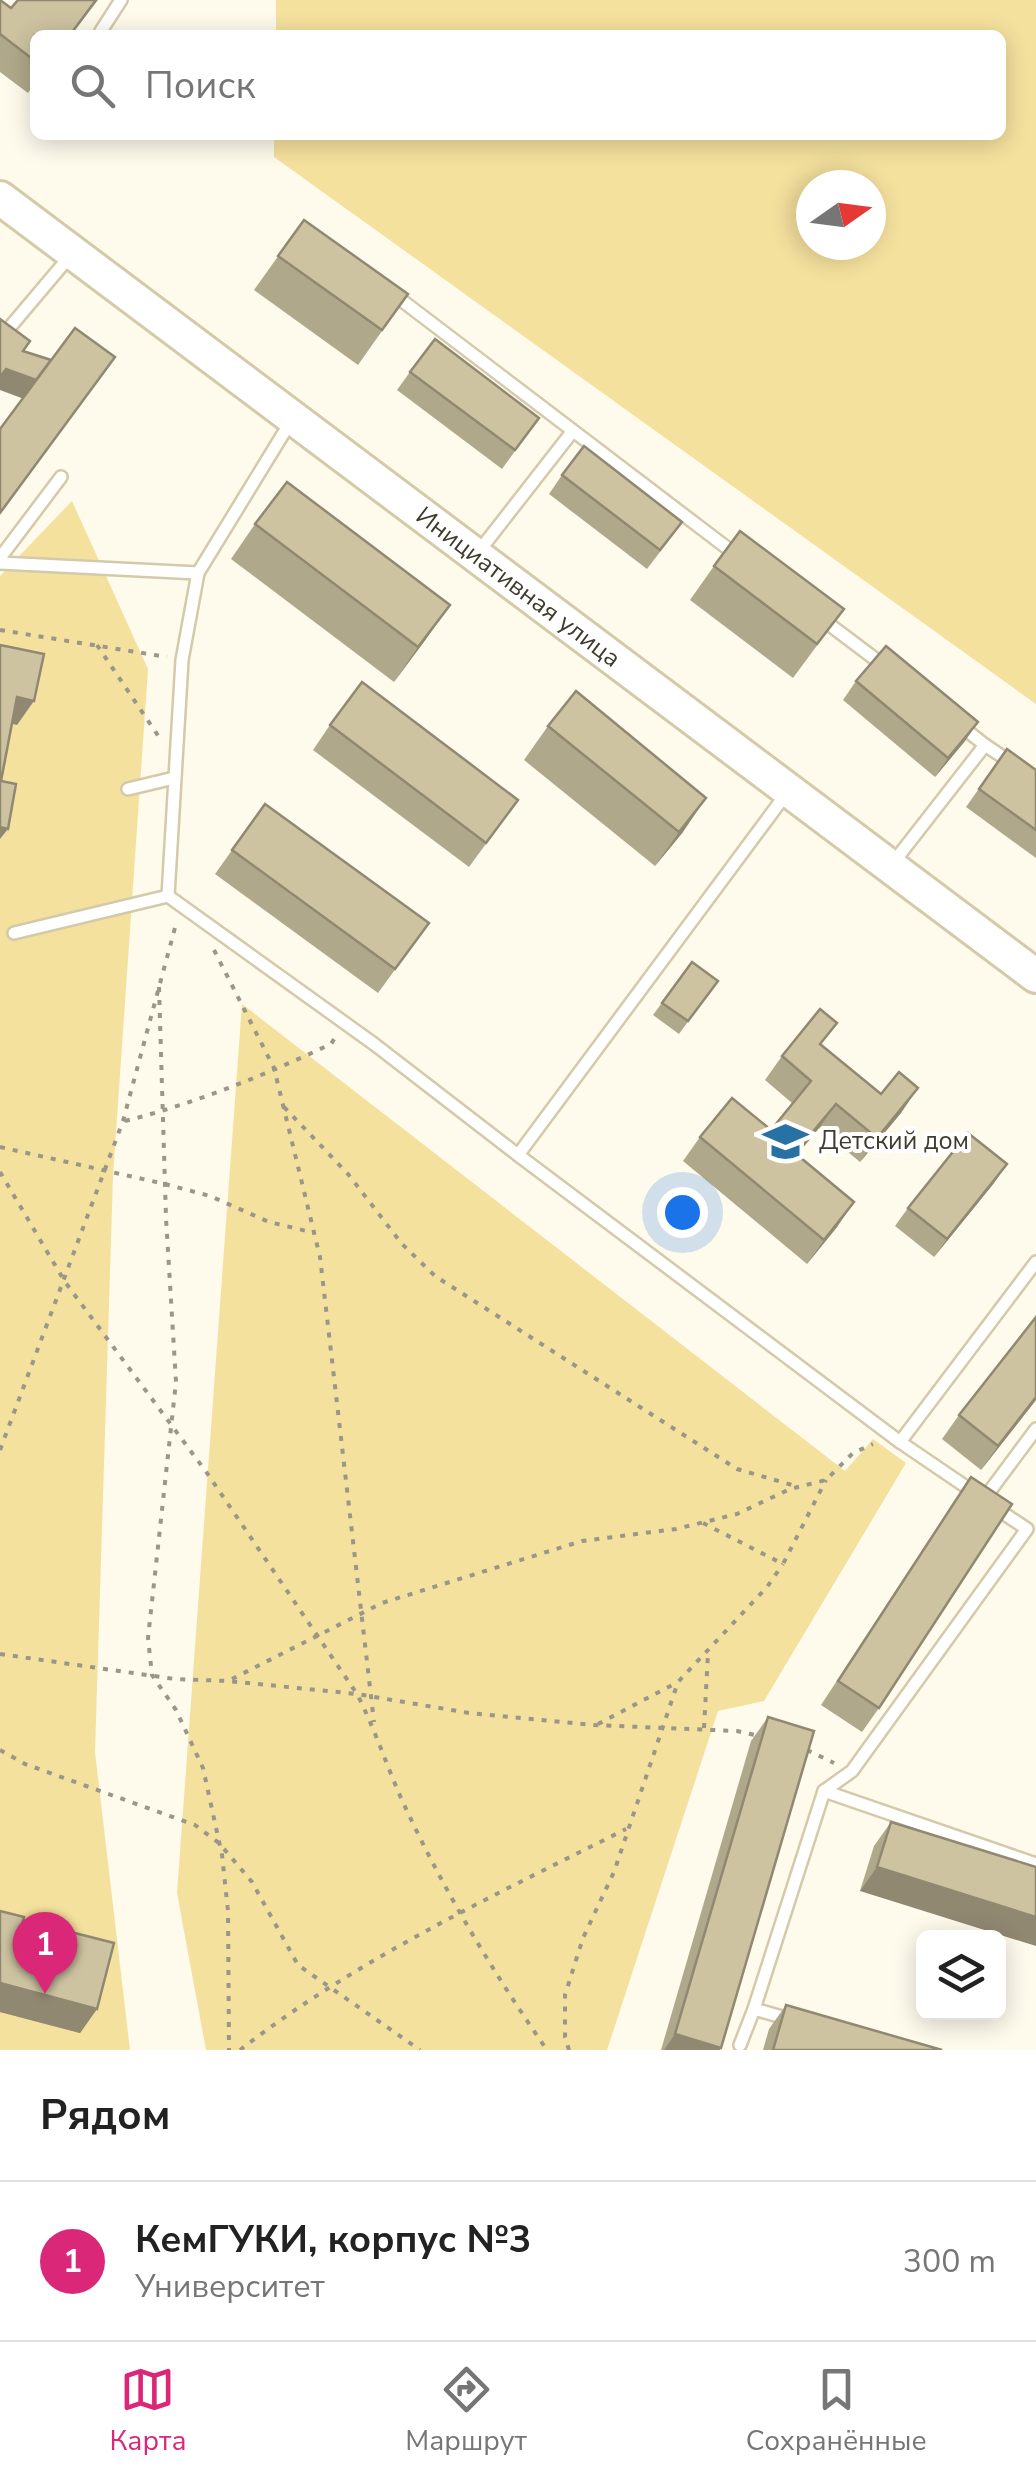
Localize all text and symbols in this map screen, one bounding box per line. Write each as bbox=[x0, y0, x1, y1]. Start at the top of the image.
search box bbox=[30, 30, 1006, 140]
icon: search bbox=[65, 58, 120, 113]
text: Поиск bbox=[145, 60, 255, 111]
north arrow bbox=[796, 170, 886, 260]
street label: Инициативная улица bbox=[409, 499, 628, 675]
school or university icon: Детский дом bbox=[762, 1117, 810, 1165]
place label: Детский дом bbox=[819, 1124, 969, 1158]
your location bbox=[657, 1187, 708, 1238]
pin: 1 bbox=[12, 1912, 78, 1994]
map controls bbox=[916, 1930, 1006, 2020]
button: layers bbox=[916, 1930, 1006, 2020]
text: Рядом bbox=[40, 2087, 170, 2144]
text: КемГУКИ, корпус №3 bbox=[135, 2214, 531, 2265]
text: 1 bbox=[63, 2240, 82, 2283]
text: 300 m bbox=[903, 2240, 996, 2283]
text: Университет bbox=[135, 2265, 325, 2308]
tab: Карта bbox=[109, 2362, 187, 2460]
tab: Маршрут bbox=[405, 2362, 527, 2460]
tab: Сохранённые bbox=[746, 2362, 927, 2460]

